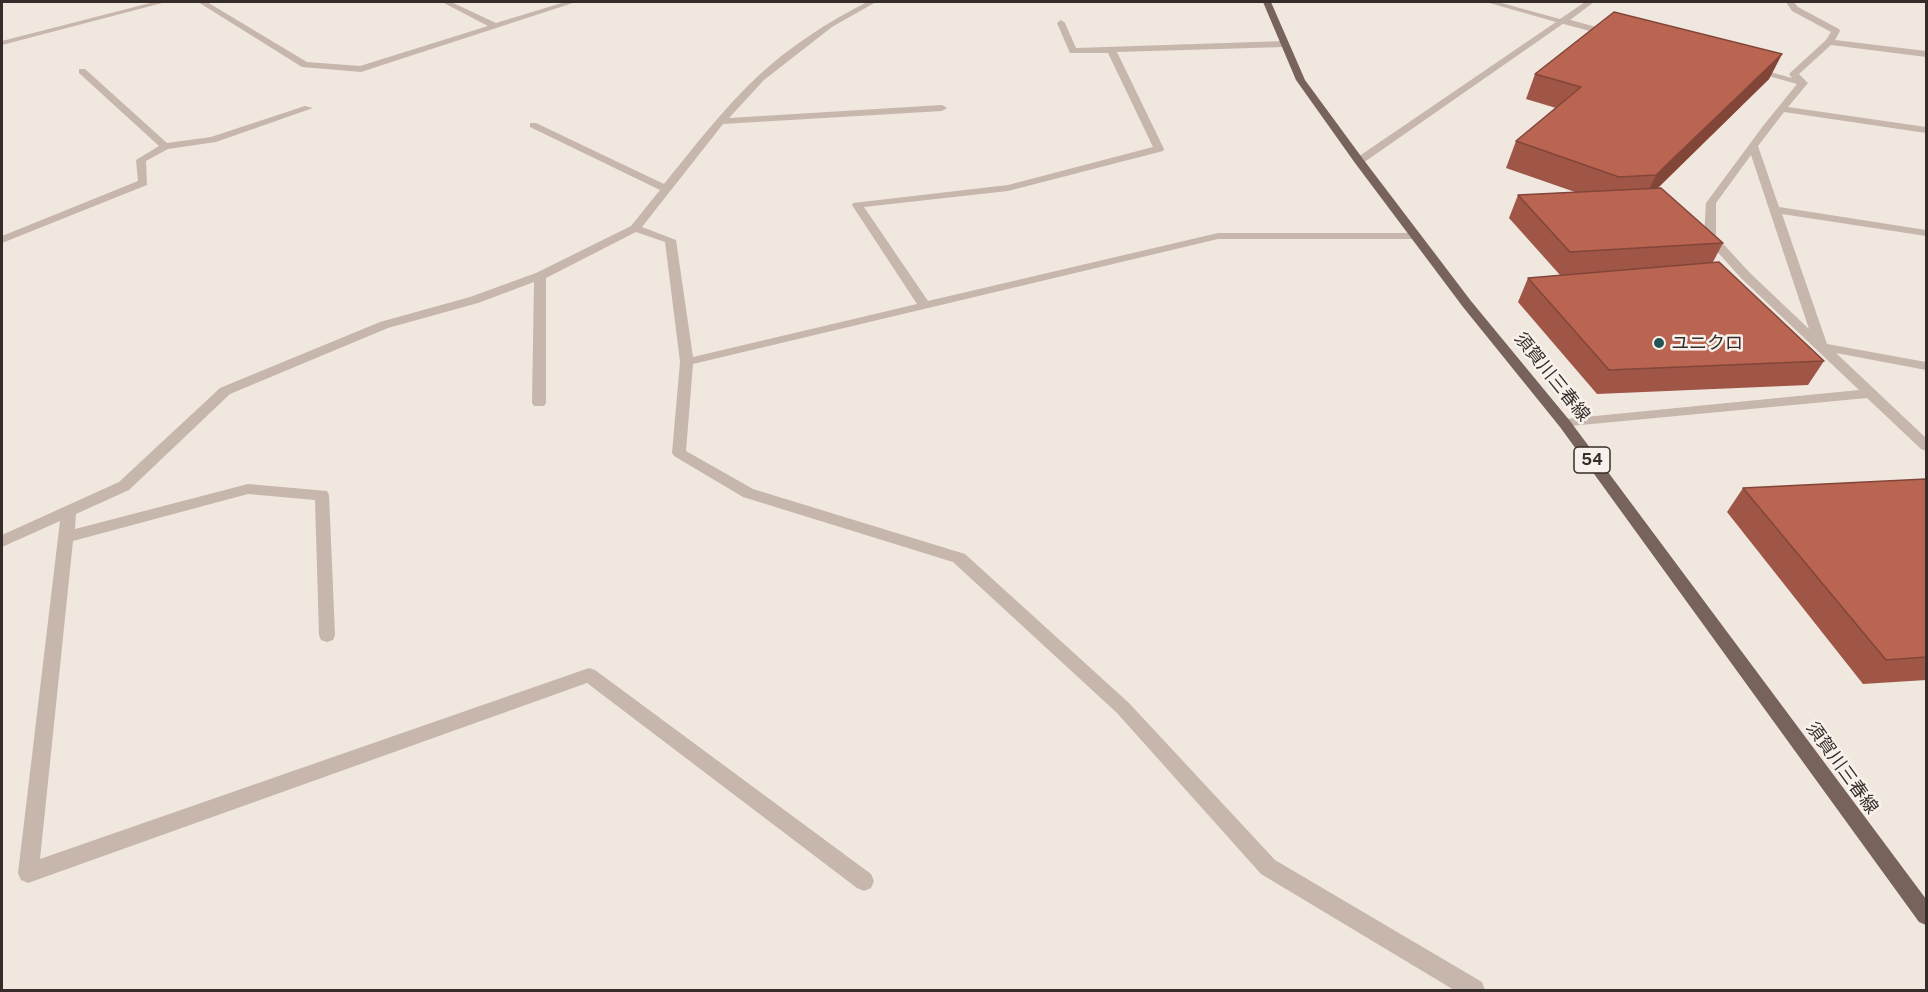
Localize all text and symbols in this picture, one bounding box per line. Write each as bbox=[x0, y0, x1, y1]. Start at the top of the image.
street label: 須賀川三春線 bbox=[1510, 328, 1594, 426]
place label: ユニクロ bbox=[1671, 332, 1743, 354]
marker: ユニクロ bbox=[1652, 336, 1666, 350]
road number: 54 bbox=[1574, 447, 1610, 473]
street label: 須賀川三春線 bbox=[1802, 718, 1882, 818]

